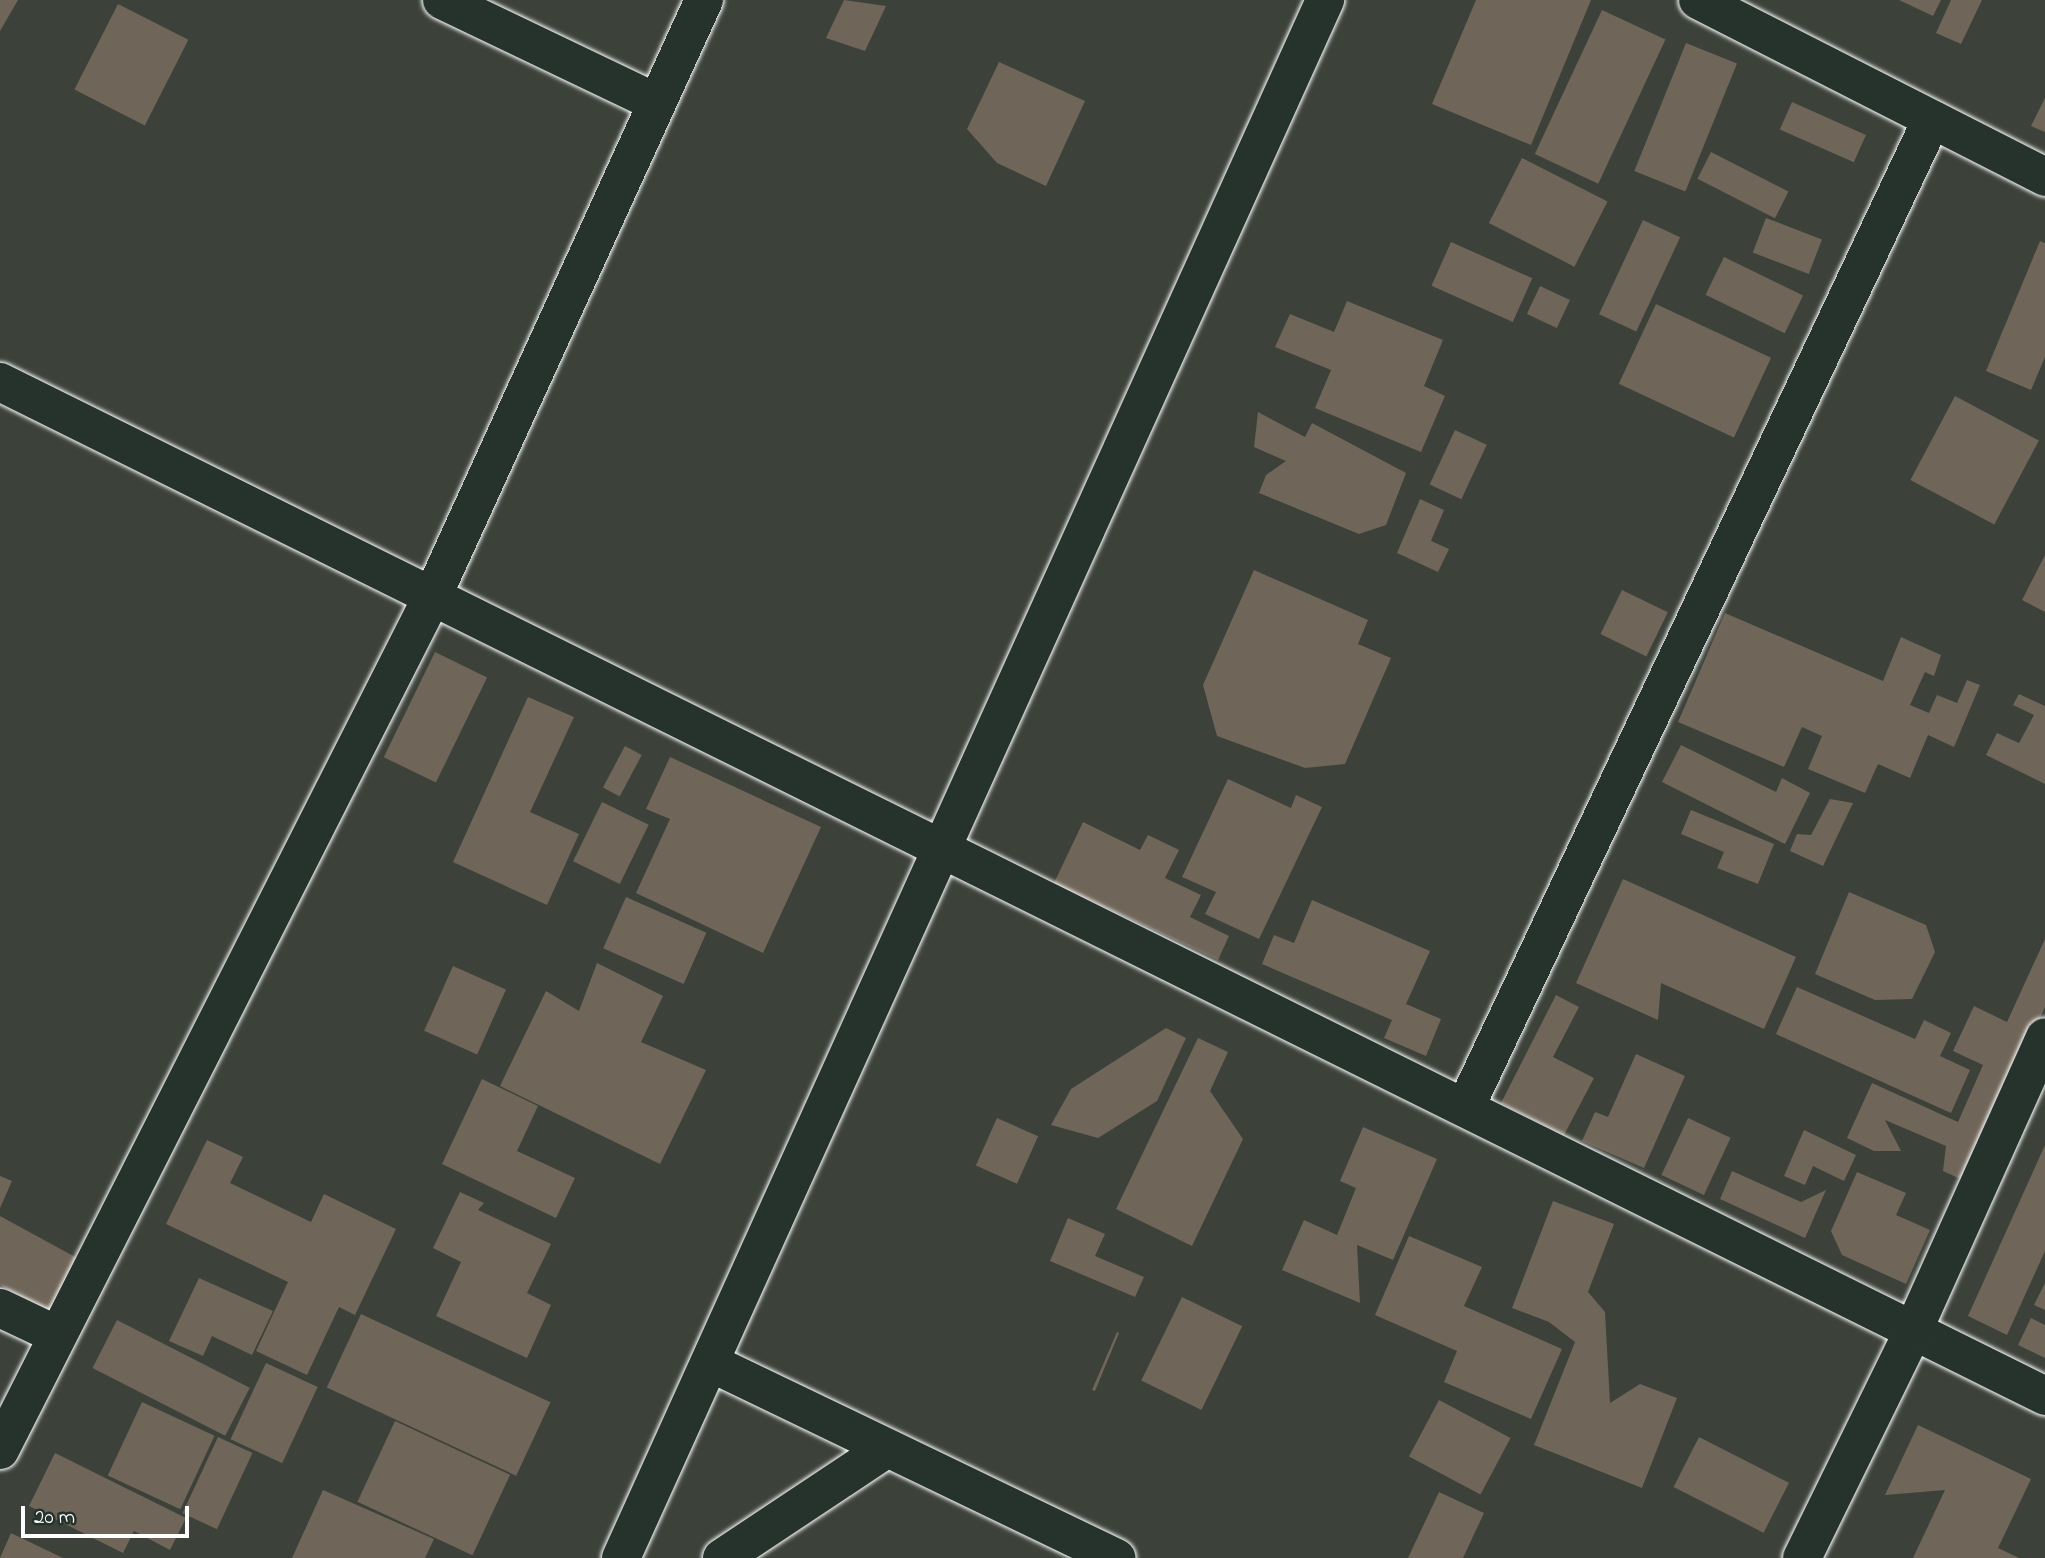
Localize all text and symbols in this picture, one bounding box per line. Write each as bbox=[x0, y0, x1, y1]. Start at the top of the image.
scale bar bbox=[24, 1492, 192, 1536]
text: 20 m bbox=[34, 1503, 75, 1533]

